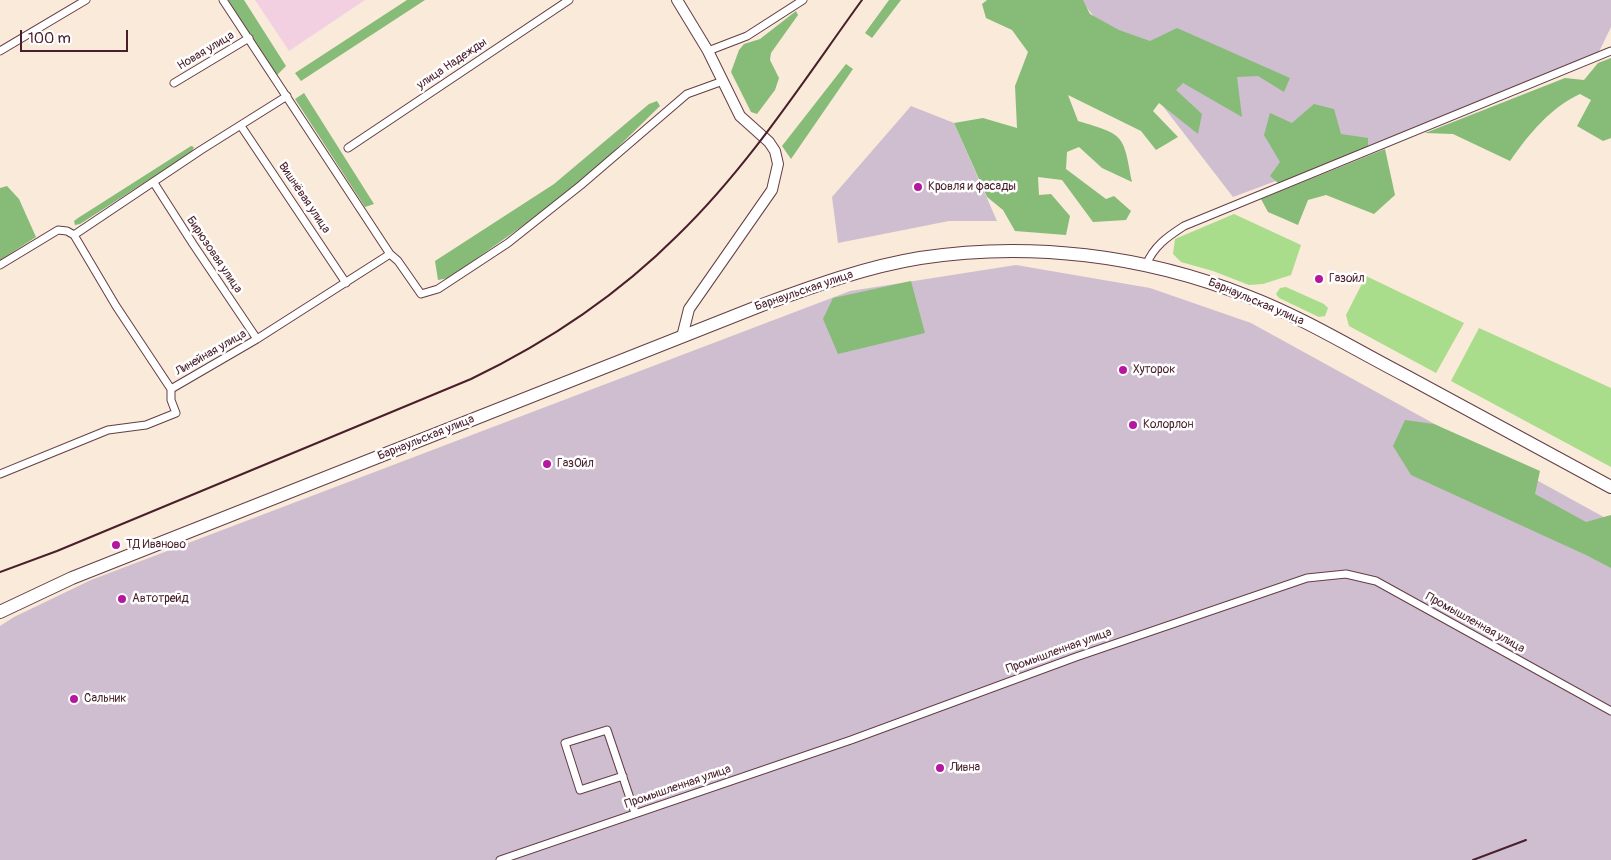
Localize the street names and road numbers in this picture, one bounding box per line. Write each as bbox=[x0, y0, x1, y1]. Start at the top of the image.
street label: Новая улица bbox=[175, 28, 237, 74]
street label: улица Надежды bbox=[414, 35, 490, 93]
street label: Вишнёвая улица bbox=[275, 160, 333, 236]
street label: Бирюзовая улица bbox=[183, 214, 245, 296]
street label: Барнаульская улица bbox=[753, 267, 855, 315]
street label: Барнаульская улица bbox=[1206, 275, 1306, 329]
street label: Линейная улица bbox=[173, 327, 249, 379]
street label: Барнаульская улица bbox=[376, 412, 476, 464]
street label: Промышленная улица bbox=[1423, 590, 1527, 656]
street label: Промышленная улица bbox=[1004, 625, 1114, 677]
street label: Промышленная улица bbox=[623, 762, 733, 812]

